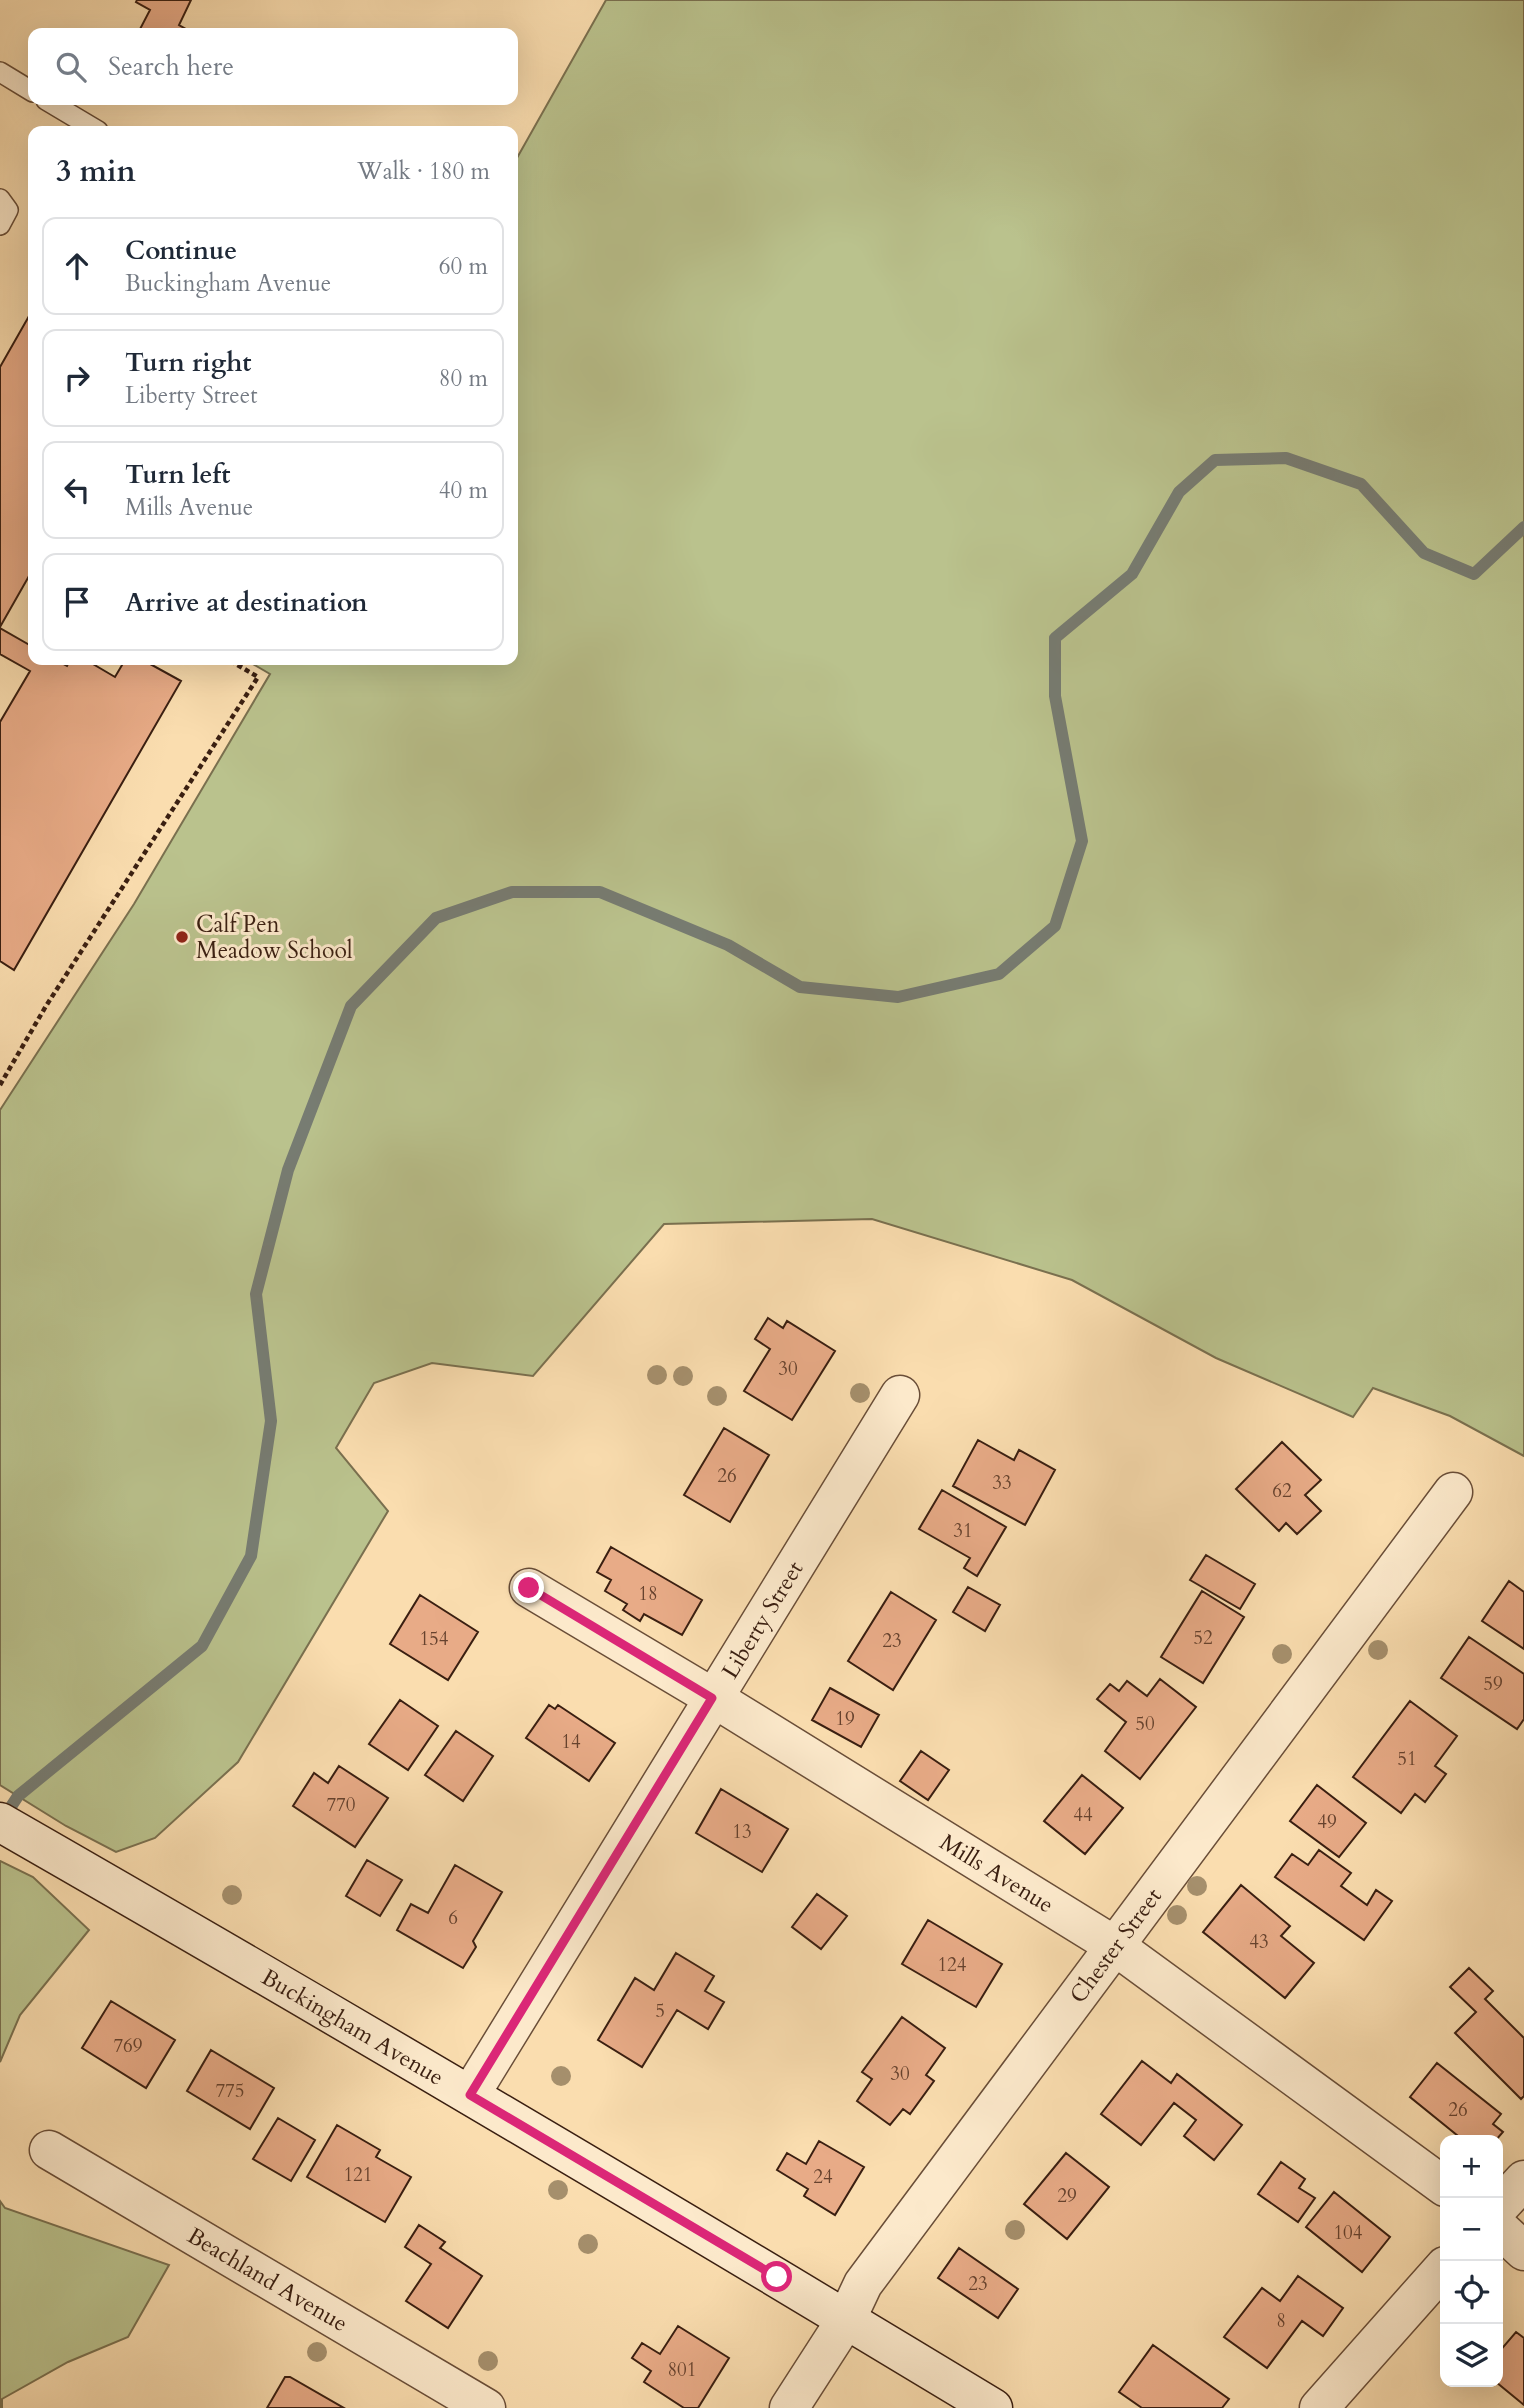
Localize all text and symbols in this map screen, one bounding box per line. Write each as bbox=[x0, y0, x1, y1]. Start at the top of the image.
search box bbox=[28, 28, 518, 105]
icon: search bbox=[52, 48, 90, 86]
text: Search here bbox=[108, 49, 234, 84]
text: 3 min bbox=[56, 151, 136, 192]
text: Walk · 180 m bbox=[357, 156, 490, 187]
text: Continue bbox=[125, 233, 237, 268]
icon: ahead bbox=[58, 247, 96, 285]
text: 60 m bbox=[439, 251, 488, 282]
text: Buckingham Avenue bbox=[125, 268, 331, 299]
text: Turn right bbox=[125, 345, 252, 380]
icon: right bbox=[58, 359, 96, 397]
text: 80 m bbox=[439, 363, 488, 394]
text: Liberty Street bbox=[125, 380, 258, 411]
text: Turn left bbox=[125, 457, 230, 492]
icon: left bbox=[58, 471, 96, 509]
text: 40 m bbox=[439, 475, 488, 506]
text: Mills Avenue bbox=[125, 492, 253, 523]
icon: arrive bbox=[58, 583, 96, 621]
text: Arrive at destination bbox=[125, 585, 368, 620]
place label: Calf Pen Meadow School bbox=[196, 909, 353, 966]
marker: Calf Pen Meadow School bbox=[174, 929, 190, 945]
house number: 30 bbox=[778, 1356, 798, 1382]
house number: 26 bbox=[717, 1463, 737, 1489]
house number: 33 bbox=[992, 1470, 1012, 1496]
house number: 62 bbox=[1272, 1478, 1292, 1504]
house number: 31 bbox=[953, 1518, 973, 1544]
street label: Liberty Street bbox=[715, 1555, 810, 1684]
route end bbox=[513, 1572, 544, 1603]
house number: 18 bbox=[638, 1581, 658, 1607]
house number: 52 bbox=[1193, 1625, 1213, 1651]
house number: 154 bbox=[419, 1626, 449, 1652]
house number: 23 bbox=[882, 1628, 902, 1654]
house number: 59 bbox=[1483, 1671, 1503, 1697]
house number: 19 bbox=[835, 1706, 855, 1732]
house number: 50 bbox=[1135, 1711, 1155, 1737]
house number: 14 bbox=[561, 1729, 581, 1755]
house number: 51 bbox=[1397, 1746, 1417, 1772]
house number: 770 bbox=[326, 1792, 356, 1818]
house number: 44 bbox=[1073, 1802, 1093, 1828]
house number: 49 bbox=[1317, 1809, 1337, 1835]
house number: 13 bbox=[732, 1819, 752, 1845]
street label: Mills Avenue bbox=[934, 1827, 1059, 1920]
street label: Chester Street bbox=[1063, 1882, 1169, 2009]
house number: 6 bbox=[448, 1905, 458, 1931]
house number: 43 bbox=[1249, 1929, 1269, 1955]
house number: 124 bbox=[937, 1952, 967, 1978]
street label: Buckingham Avenue bbox=[256, 1962, 450, 2093]
house number: 5 bbox=[655, 1998, 665, 2024]
house number: 769 bbox=[113, 2033, 143, 2059]
house number: 30 bbox=[890, 2061, 910, 2087]
house number: 775 bbox=[215, 2078, 245, 2104]
house number: 26 bbox=[1448, 2097, 1468, 2123]
map controls bbox=[1440, 2135, 1503, 2387]
button: + bbox=[1440, 2135, 1503, 2198]
house number: 121 bbox=[343, 2162, 373, 2188]
house number: 24 bbox=[813, 2164, 833, 2190]
house number: 29 bbox=[1057, 2183, 1077, 2209]
button: − bbox=[1440, 2198, 1503, 2261]
street label: Beachland Avenue bbox=[182, 2220, 353, 2339]
house number: 104 bbox=[1333, 2220, 1363, 2246]
route start bbox=[761, 2261, 792, 2292]
button: locate bbox=[1440, 2261, 1503, 2324]
house number: 23 bbox=[968, 2271, 988, 2297]
house number: 8 bbox=[1276, 2308, 1286, 2334]
button: layers bbox=[1440, 2324, 1503, 2387]
house number: 801 bbox=[667, 2357, 697, 2383]

